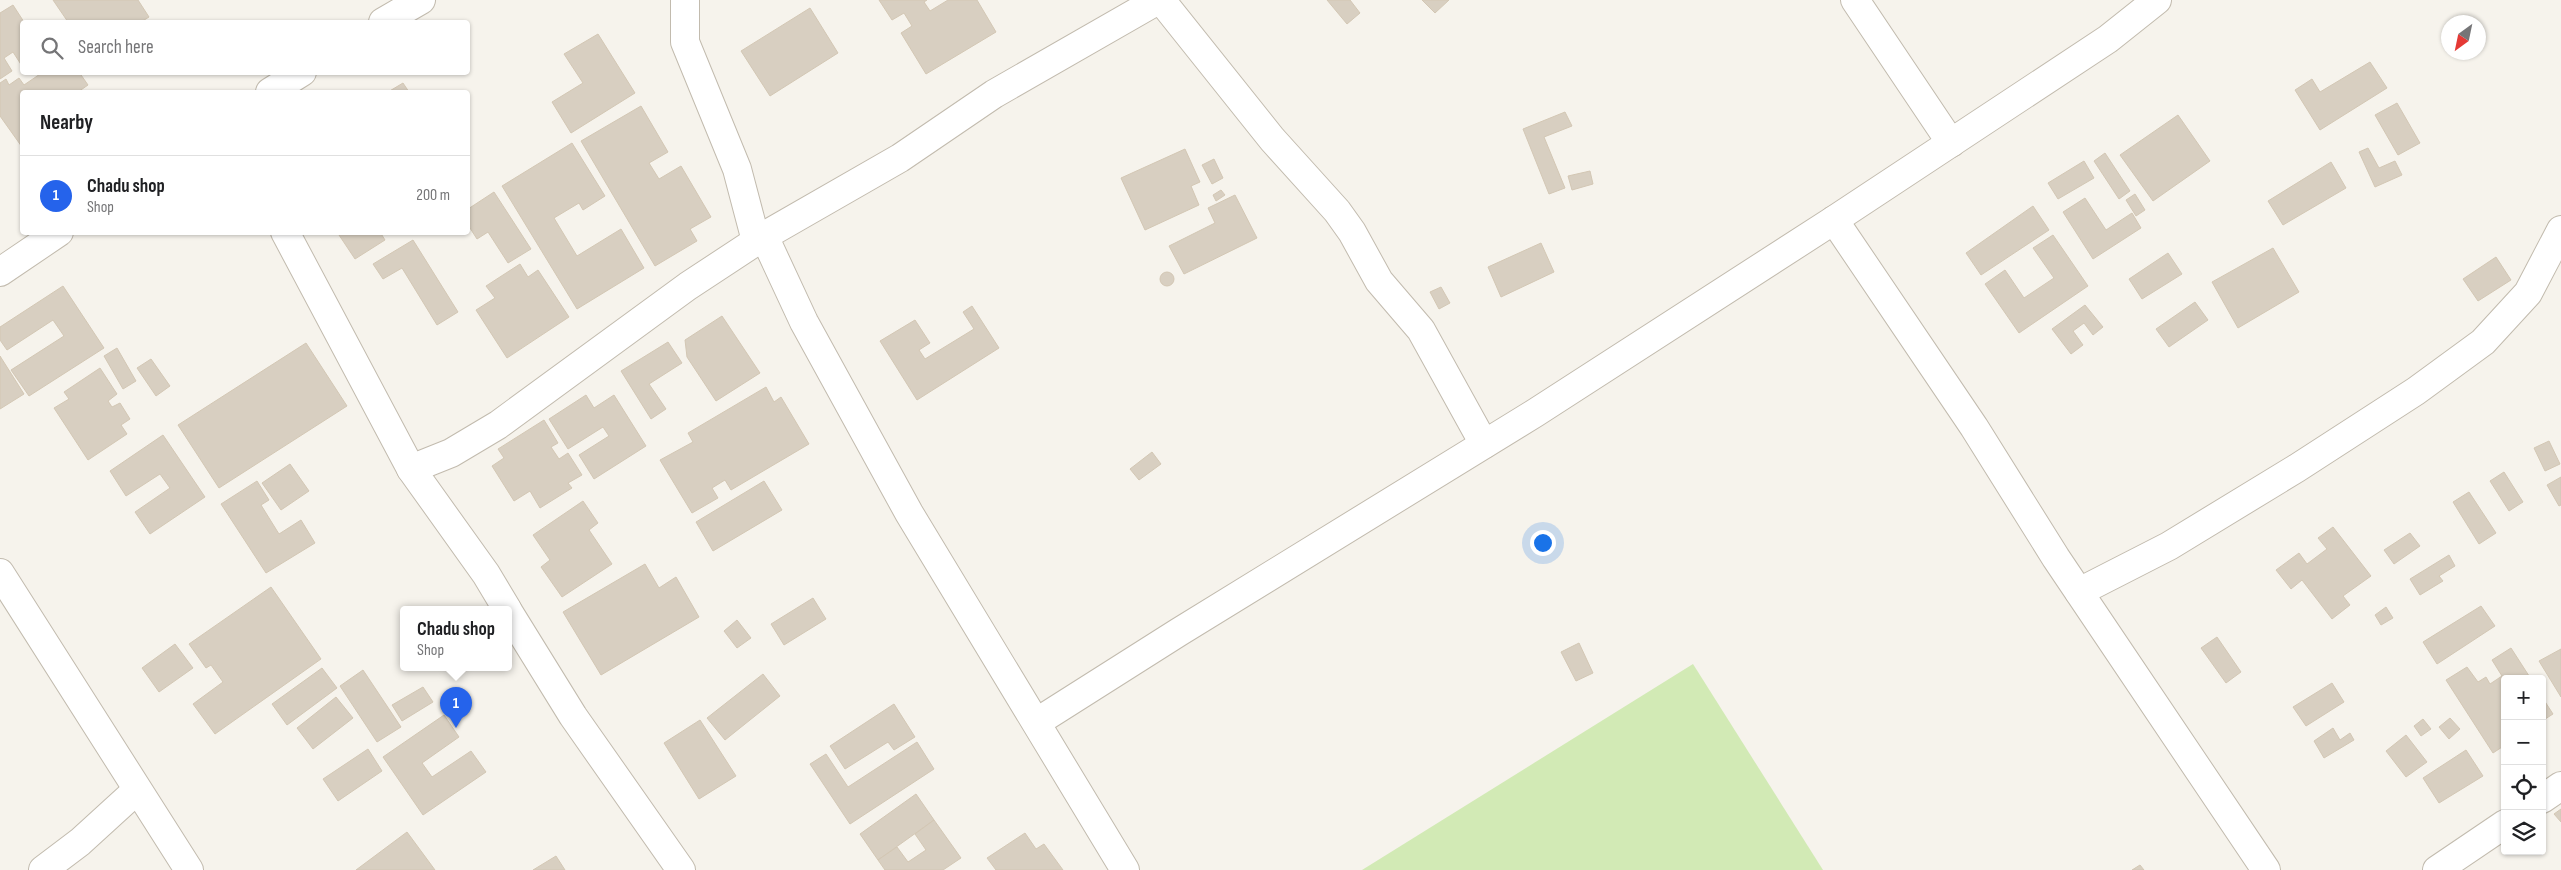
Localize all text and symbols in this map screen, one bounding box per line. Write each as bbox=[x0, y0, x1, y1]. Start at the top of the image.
north arrow bbox=[2441, 15, 2486, 60]
search box bbox=[20, 20, 470, 75]
icon: search bbox=[38, 34, 66, 62]
text: Search here bbox=[78, 36, 154, 59]
text: Nearby bbox=[40, 110, 93, 135]
text: Chadu shop bbox=[87, 175, 165, 198]
text: 1 bbox=[53, 186, 59, 205]
text: 200 m bbox=[416, 186, 450, 205]
text: Shop bbox=[87, 198, 114, 217]
your location bbox=[1530, 530, 1556, 556]
popup bbox=[400, 606, 512, 671]
text: Chadu shop bbox=[417, 618, 495, 641]
text: Shop bbox=[417, 641, 444, 660]
map controls bbox=[2501, 675, 2546, 855]
button: + bbox=[2501, 675, 2546, 720]
pin: 1 bbox=[440, 687, 472, 728]
button: − bbox=[2501, 720, 2546, 765]
button: locate bbox=[2501, 765, 2546, 810]
button: layers bbox=[2501, 810, 2546, 855]

